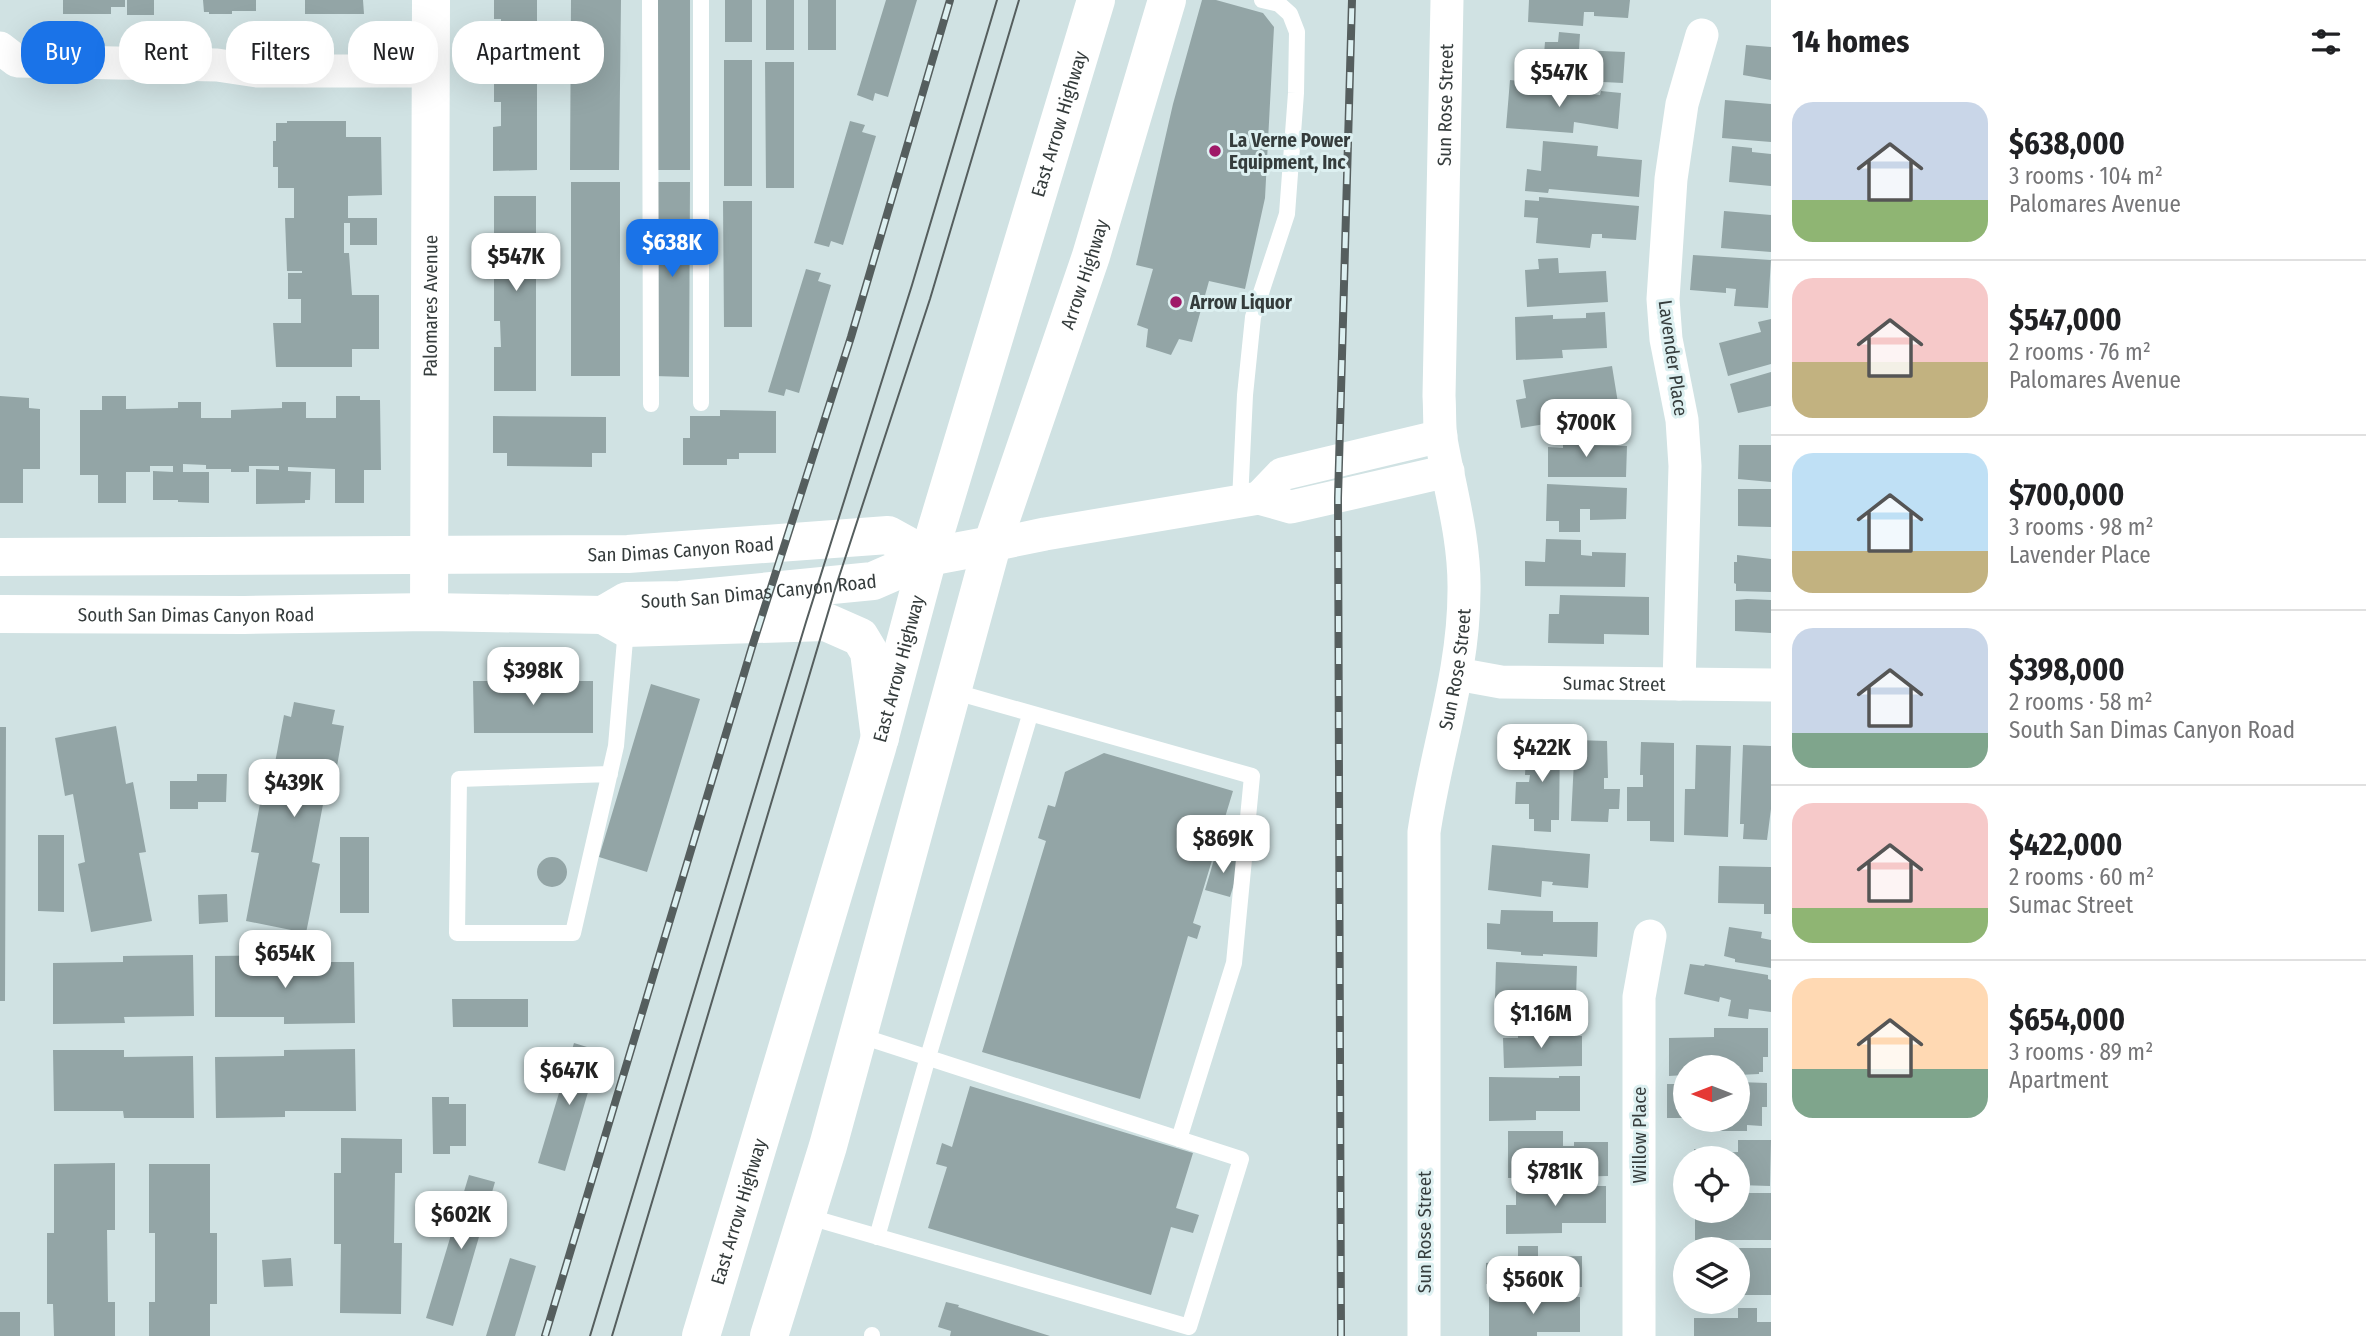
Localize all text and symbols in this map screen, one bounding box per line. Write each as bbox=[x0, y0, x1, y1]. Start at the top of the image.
chip: Buy bbox=[21, 21, 105, 84]
chip: Rent bbox=[119, 21, 212, 84]
chip: Filters bbox=[226, 21, 334, 84]
chip: New bbox=[348, 21, 438, 84]
chip: Apartment bbox=[452, 21, 604, 84]
icon: filters bbox=[2307, 23, 2345, 61]
text: 14 homes bbox=[1792, 24, 1909, 60]
street label: Sun Rose Street bbox=[1432, 43, 1458, 166]
street label: East Arrow Highway bbox=[1026, 47, 1092, 200]
pin: $547K bbox=[1510, 50, 1608, 109]
text: $547K bbox=[1530, 58, 1588, 86]
text: $638,000 bbox=[2009, 126, 2125, 162]
place label: La Verne Power Equipment, Inc bbox=[1229, 129, 1351, 174]
icon: home bbox=[1848, 130, 1932, 214]
marker: La Verne Power Equipment, Inc bbox=[1207, 143, 1223, 159]
text: 3 rooms · 104 m² bbox=[2009, 162, 2163, 190]
text: Palomares Avenue bbox=[2009, 190, 2181, 218]
street label: Arrow Highway bbox=[1055, 216, 1113, 332]
pin: $638K bbox=[623, 219, 721, 279]
text: $638K bbox=[642, 228, 702, 256]
pin: $547K bbox=[467, 233, 565, 293]
street label: Palomares Avenue bbox=[418, 235, 442, 377]
text: $547K bbox=[487, 242, 545, 270]
place label: Arrow Liquor bbox=[1189, 291, 1293, 314]
marker: Arrow Liquor bbox=[1168, 294, 1184, 310]
street label: Lavender Place bbox=[1653, 299, 1693, 417]
text: $547,000 bbox=[2009, 302, 2122, 338]
icon: home bbox=[1848, 306, 1932, 390]
text: 2 rooms · 76 m² bbox=[2009, 338, 2151, 366]
text: Palomares Avenue bbox=[2009, 366, 2181, 394]
pin: $700K bbox=[1537, 400, 1635, 459]
text: $700K bbox=[1556, 408, 1616, 436]
text: $700,000 bbox=[2009, 477, 2124, 513]
icon: home bbox=[1848, 481, 1932, 565]
text: 3 rooms · 98 m² bbox=[2009, 513, 2154, 541]
street label: San Dimas Canyon Road bbox=[588, 532, 775, 566]
text: Lavender Place bbox=[2009, 541, 2151, 569]
street label: South San Dimas Canyon Road bbox=[641, 569, 878, 612]
street label: East Arrow Highway bbox=[868, 592, 929, 745]
street label: South San Dimas Canyon Road bbox=[78, 602, 314, 627]
street label: Sun Rose Street bbox=[1433, 607, 1475, 732]
pin: $398K bbox=[484, 648, 582, 707]
text: $398,000 bbox=[2009, 652, 2125, 688]
text: $398K bbox=[503, 656, 563, 684]
icon: home bbox=[1848, 656, 1932, 740]
street label: Sumac Street bbox=[1563, 671, 1667, 695]
text: 2 rooms · 58 m² bbox=[2009, 688, 2153, 716]
text: South San Dimas Canyon Road bbox=[2009, 716, 2295, 744]
pin: $422K bbox=[1493, 724, 1591, 784]
text: $422K bbox=[1513, 733, 1571, 761]
pin: $439K bbox=[245, 760, 343, 819]
text: $439K bbox=[265, 768, 323, 796]
pin: $869K bbox=[1174, 816, 1272, 875]
text: $869K bbox=[1193, 824, 1253, 852]
text: $422,000 bbox=[2009, 827, 2122, 863]
icon: home bbox=[1848, 831, 1932, 915]
text: 2 rooms · 60 m² bbox=[2009, 863, 2154, 891]
text: Sumac Street bbox=[2009, 891, 2133, 919]
pin: $654K bbox=[236, 930, 334, 990]
text: $654K bbox=[255, 939, 315, 967]
pin: $1.16M bbox=[1484, 990, 1598, 1050]
text: $1.16M bbox=[1510, 999, 1572, 1027]
text: $654,000 bbox=[2009, 1002, 2125, 1038]
icon: home bbox=[1848, 1006, 1932, 1090]
text: 3 rooms · 89 m² bbox=[2009, 1038, 2153, 1066]
pin: $647K bbox=[520, 1048, 618, 1107]
north arrow bbox=[1673, 1055, 1750, 1132]
map controls bbox=[1673, 1055, 1750, 1314]
text: $647K bbox=[540, 1056, 598, 1084]
text: Apartment bbox=[2009, 1066, 2109, 1094]
street label: Willow Place bbox=[1628, 1087, 1651, 1184]
street label: East Arrow Highway bbox=[706, 1135, 771, 1287]
button: locate bbox=[1673, 1146, 1750, 1223]
pin: $781K bbox=[1506, 1148, 1604, 1208]
text: $781K bbox=[1527, 1157, 1583, 1185]
street label: Sun Rose Street bbox=[1413, 1170, 1436, 1293]
pin: $602K bbox=[412, 1192, 510, 1251]
text: $602K bbox=[431, 1200, 491, 1228]
button: layers bbox=[1673, 1237, 1750, 1314]
pin: $560K bbox=[1484, 1256, 1582, 1316]
text: $560K bbox=[1503, 1265, 1563, 1293]

